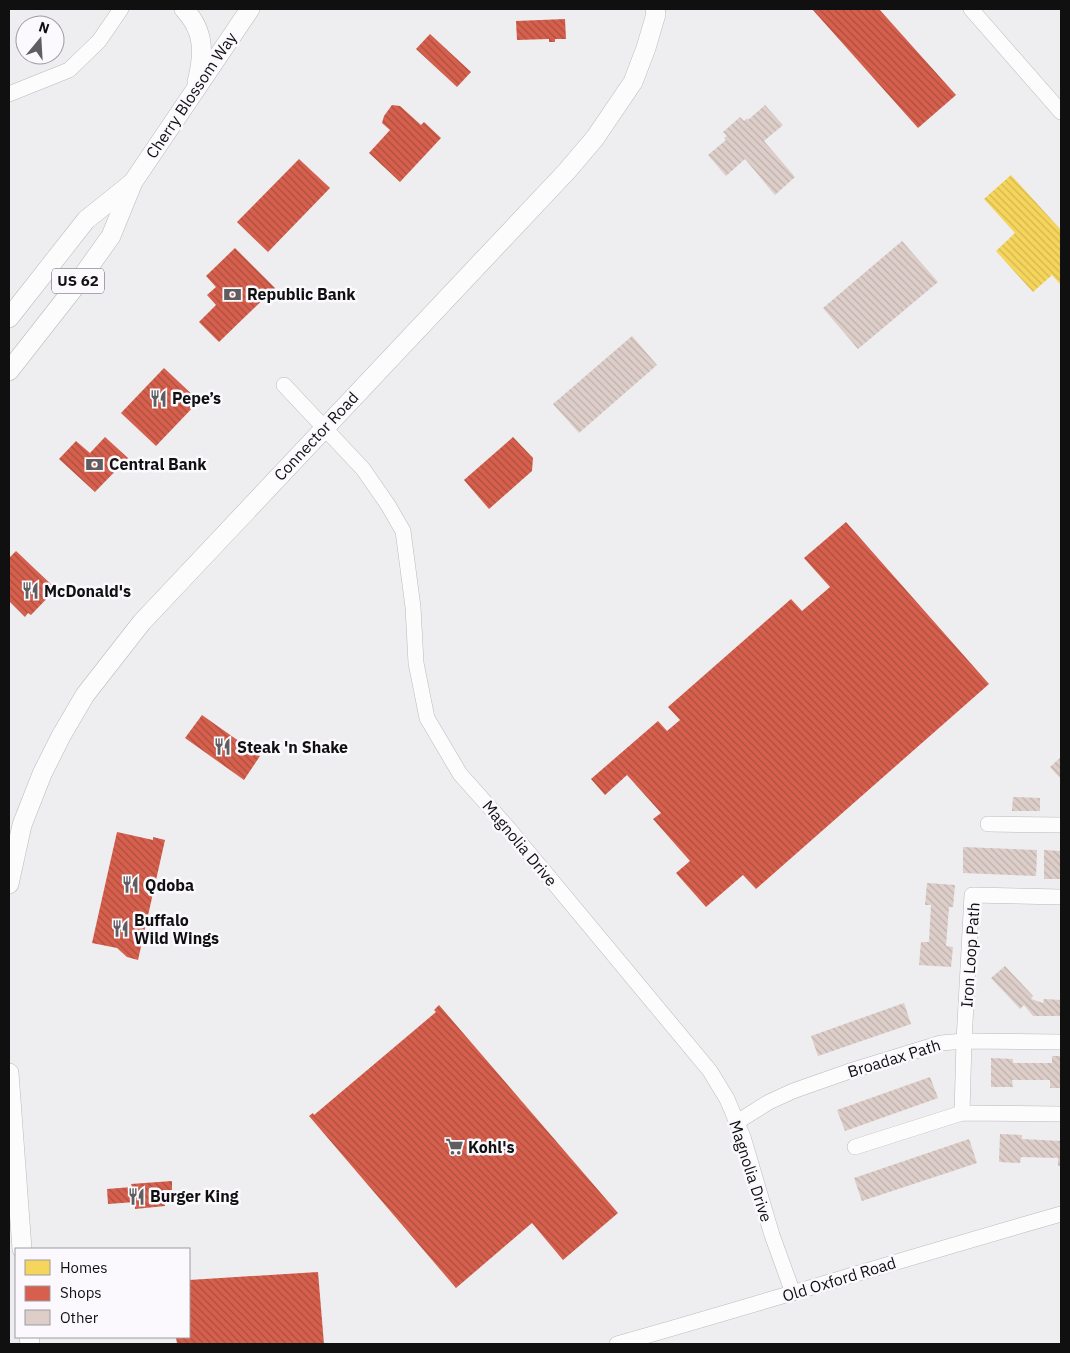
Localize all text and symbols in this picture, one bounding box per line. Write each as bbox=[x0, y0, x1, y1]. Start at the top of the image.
north arrow bbox=[15, 15, 65, 65]
text: N bbox=[36, 18, 52, 38]
street label: Cherry Blossom Way bbox=[141, 28, 241, 162]
road number: US 62 bbox=[52, 268, 104, 294]
bank icon: Republic Bank bbox=[223, 284, 243, 304]
place label: Republic Bank bbox=[247, 284, 356, 304]
street label: Connector Road bbox=[270, 387, 362, 485]
restaurant icon: Pepe’s bbox=[148, 388, 168, 408]
place label: Pepe’s bbox=[172, 388, 221, 408]
bank icon: Central Bank bbox=[85, 454, 105, 474]
place label: Central Bank bbox=[109, 454, 207, 474]
restaurant icon: McDonald's bbox=[20, 581, 40, 601]
place label: McDonald's bbox=[44, 581, 131, 601]
restaurant icon: Steak 'n Shake bbox=[213, 737, 233, 757]
place label: Steak 'n Shake bbox=[237, 737, 348, 757]
street label: Magnolia Drive bbox=[478, 796, 562, 890]
restaurant icon: Qdoba bbox=[121, 875, 141, 895]
place label: Qdoba bbox=[145, 875, 194, 895]
street label: Iron Loop Path bbox=[956, 902, 984, 1008]
place label: Buffalo Wild Wings bbox=[134, 910, 219, 948]
restaurant icon: Buffalo Wild Wings bbox=[110, 919, 130, 939]
street label: Broadax Path bbox=[845, 1034, 943, 1082]
street label: Magnolia Drive bbox=[725, 1118, 777, 1225]
supermarket icon: Kohl's bbox=[444, 1137, 464, 1157]
place label: Kohl's bbox=[468, 1137, 515, 1157]
restaurant icon: Burger King bbox=[126, 1186, 146, 1206]
place label: Burger King bbox=[150, 1186, 239, 1206]
legend bbox=[15, 1248, 190, 1338]
street label: Old Oxford Road bbox=[780, 1252, 898, 1306]
text: Homes bbox=[60, 1258, 108, 1277]
text: Shops bbox=[60, 1283, 102, 1302]
text: Other bbox=[60, 1308, 99, 1327]

